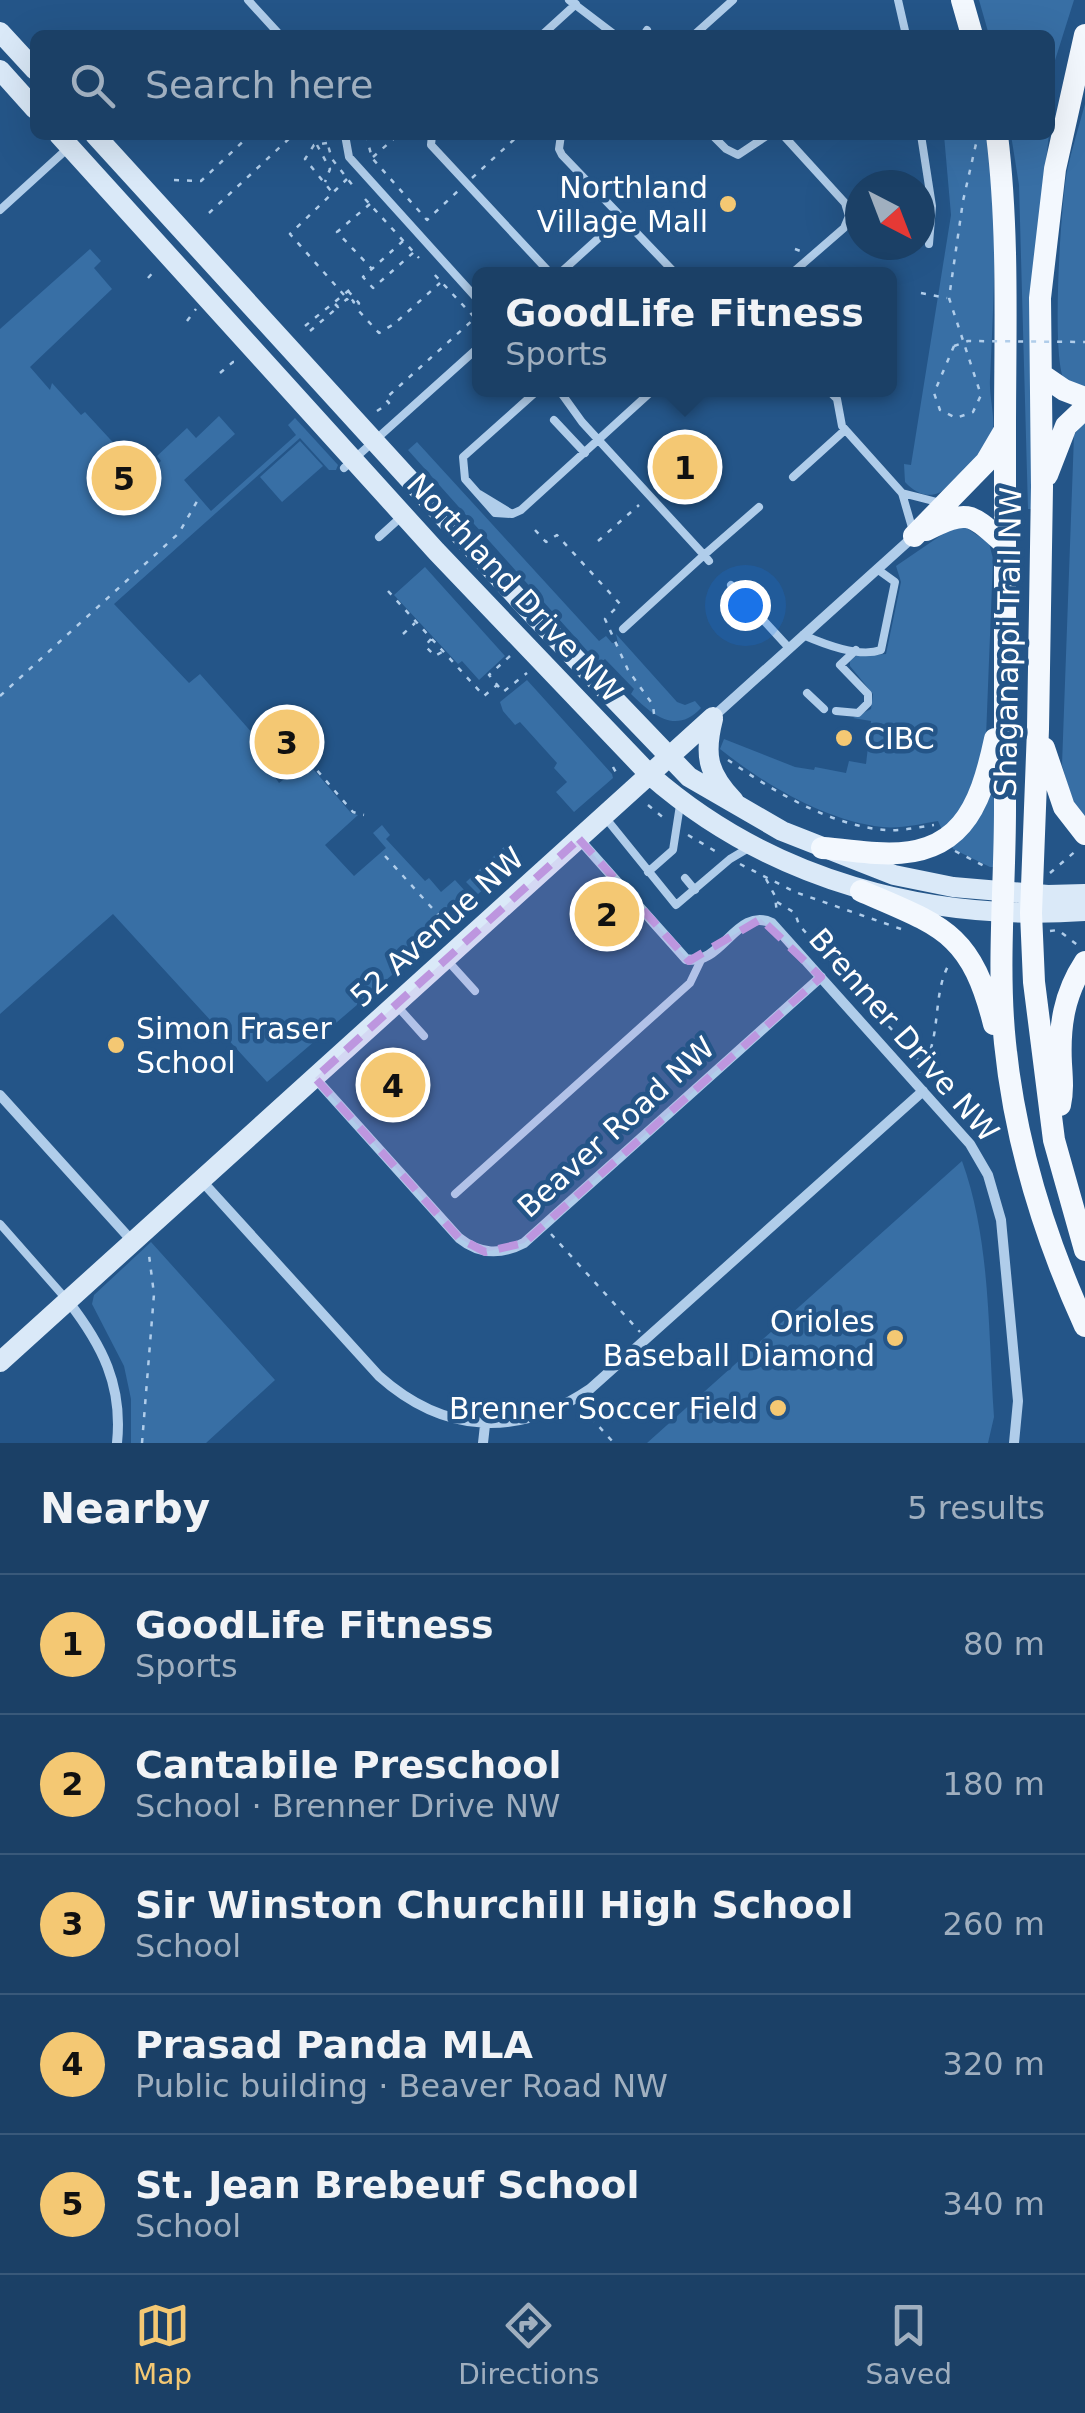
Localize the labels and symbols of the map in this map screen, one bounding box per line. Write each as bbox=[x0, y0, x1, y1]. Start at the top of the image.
place label: Northland Village Mall bbox=[537, 170, 708, 239]
north arrow bbox=[845, 170, 935, 260]
marker: Northland Village Mall bbox=[717, 193, 739, 215]
pin: 1 bbox=[652, 430, 718, 504]
pin: 5 bbox=[92, 440, 156, 516]
street label: Northland Drive NW bbox=[400, 466, 630, 710]
street label: Shaganappi Trail NW bbox=[988, 487, 1028, 797]
your location bbox=[720, 580, 771, 631]
pin: 3 bbox=[254, 704, 320, 780]
place label: CIBC bbox=[864, 721, 935, 756]
marker: CIBC bbox=[833, 727, 855, 749]
street label: 52 Avenue NW bbox=[343, 840, 531, 1014]
pin: 2 bbox=[574, 876, 640, 952]
street label: Brenner Drive NW bbox=[802, 921, 1006, 1149]
place label: Simon Fraser School bbox=[136, 1011, 332, 1080]
street label: Beaver Road NW bbox=[510, 1030, 722, 1224]
marker: Simon Fraser School bbox=[105, 1034, 127, 1056]
pin: 4 bbox=[360, 1048, 426, 1122]
place label: Orioles Baseball Diamond bbox=[603, 1304, 875, 1373]
marker: Orioles Baseball Diamond bbox=[884, 1327, 906, 1349]
place label: Brenner Soccer Field bbox=[449, 1391, 758, 1426]
marker: Brenner Soccer Field bbox=[767, 1397, 789, 1419]

